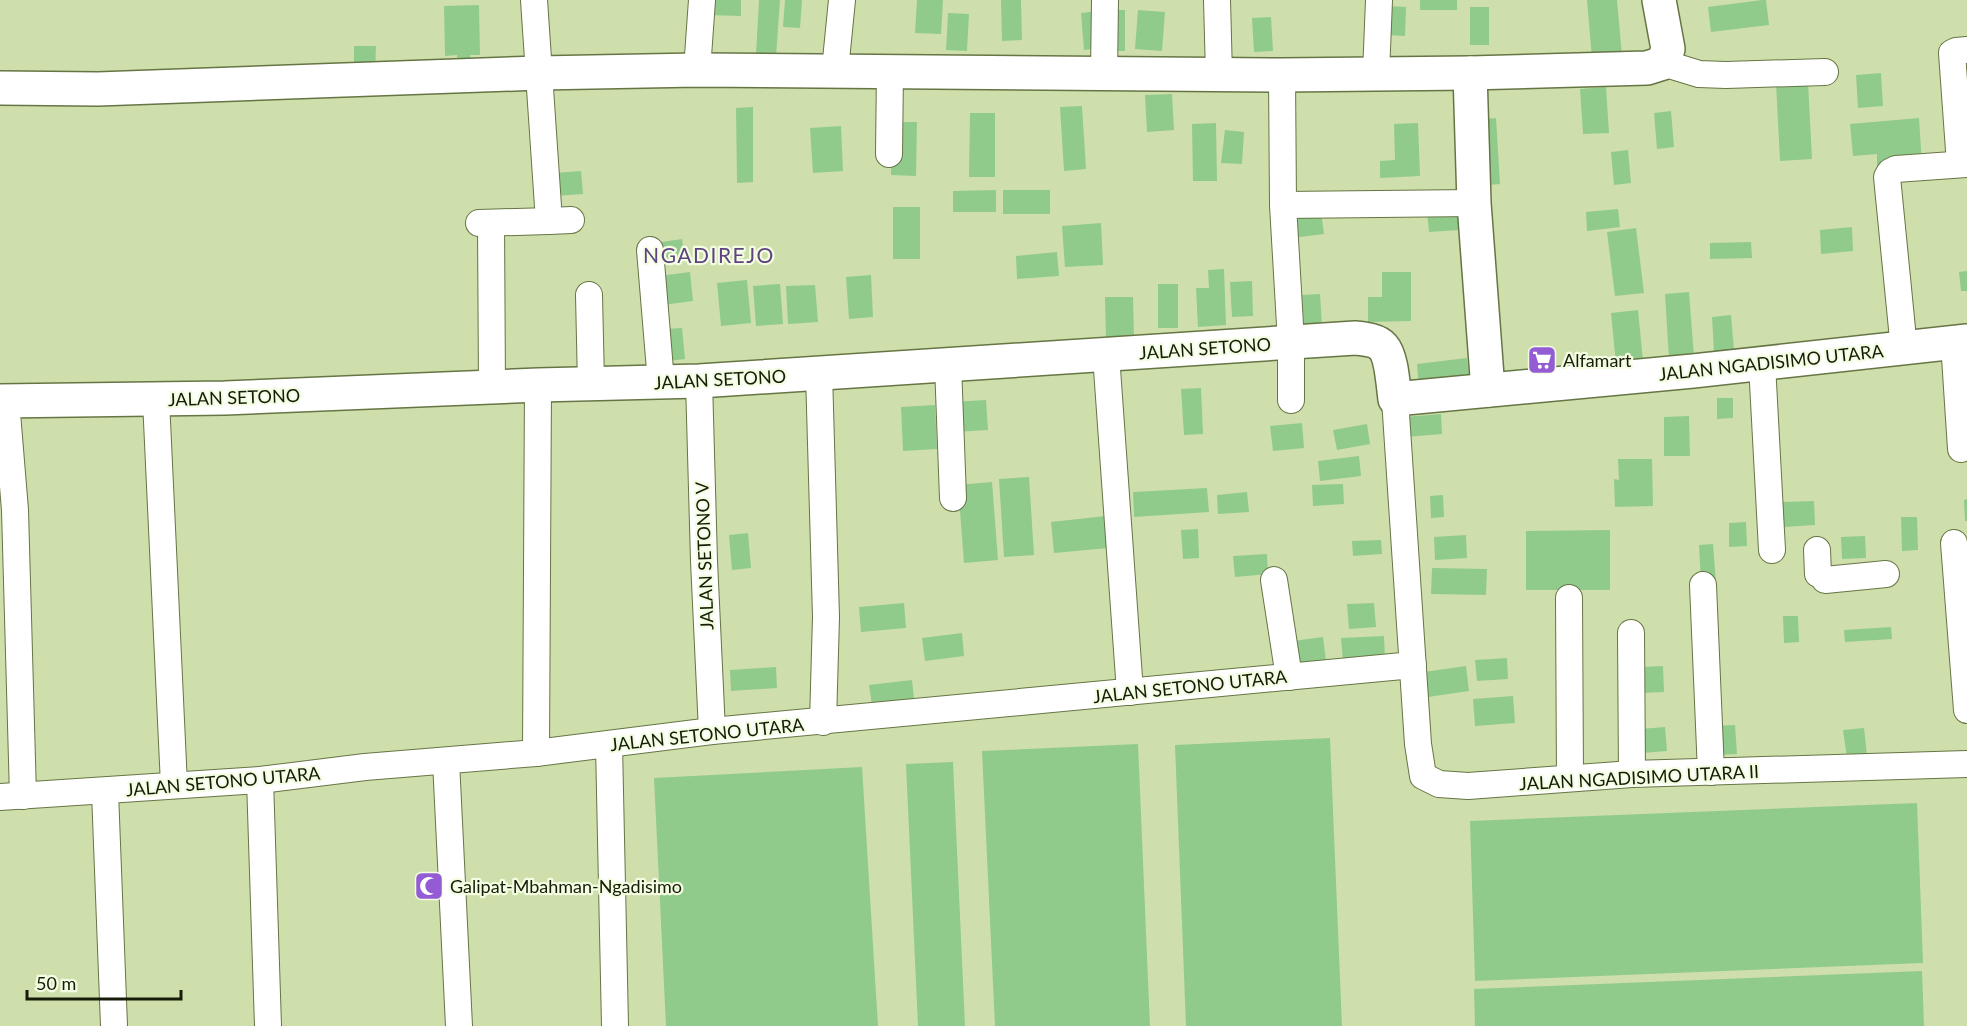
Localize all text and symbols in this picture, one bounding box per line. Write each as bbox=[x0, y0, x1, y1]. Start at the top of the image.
district label: NGADIREJO bbox=[643, 242, 775, 267]
street label: JALAN SETONO bbox=[1138, 332, 1272, 364]
street label: JALAN NGADISIMO UTARA bbox=[1658, 339, 1885, 385]
supermarket icon: Alfamart bbox=[1526, 344, 1558, 376]
place label: Alfamart bbox=[1563, 349, 1632, 371]
street label: JALAN SETONO bbox=[653, 365, 787, 393]
street label: JALAN SETONO bbox=[168, 384, 300, 410]
street label: JALAN SETONO V bbox=[690, 481, 718, 631]
street label: JALAN SETONO UTARA bbox=[1092, 665, 1289, 707]
street label: JALAN SETONO UTARA bbox=[609, 713, 806, 755]
street label: JALAN NGADISIMO UTARA II bbox=[1519, 760, 1759, 794]
street label: JALAN SETONO UTARA bbox=[125, 761, 322, 800]
mosque icon: Galipat-Mbahman-Ngadisimo bbox=[413, 870, 445, 902]
place label: Galipat-Mbahman-Ngadisimo bbox=[450, 875, 682, 897]
scale bar bbox=[27, 963, 182, 1001]
text: 50 m bbox=[36, 972, 76, 994]

